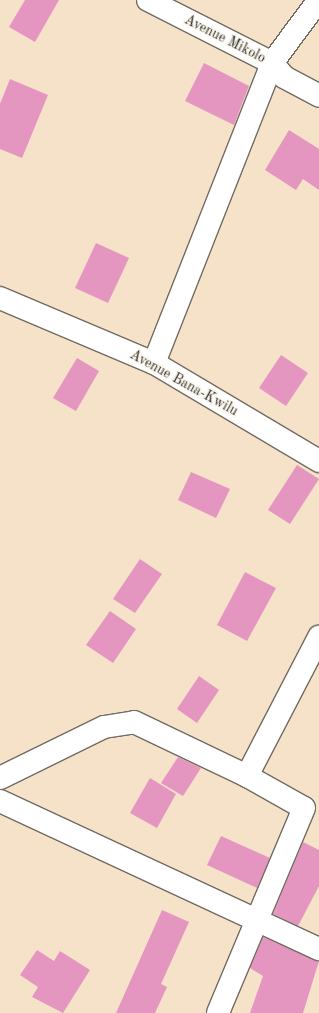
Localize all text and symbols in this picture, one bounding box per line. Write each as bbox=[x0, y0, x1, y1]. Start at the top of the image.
street label: Avenue Mikolo bbox=[182, 11, 268, 67]
street label: Avenue Bana-Kwilu bbox=[127, 346, 241, 420]

